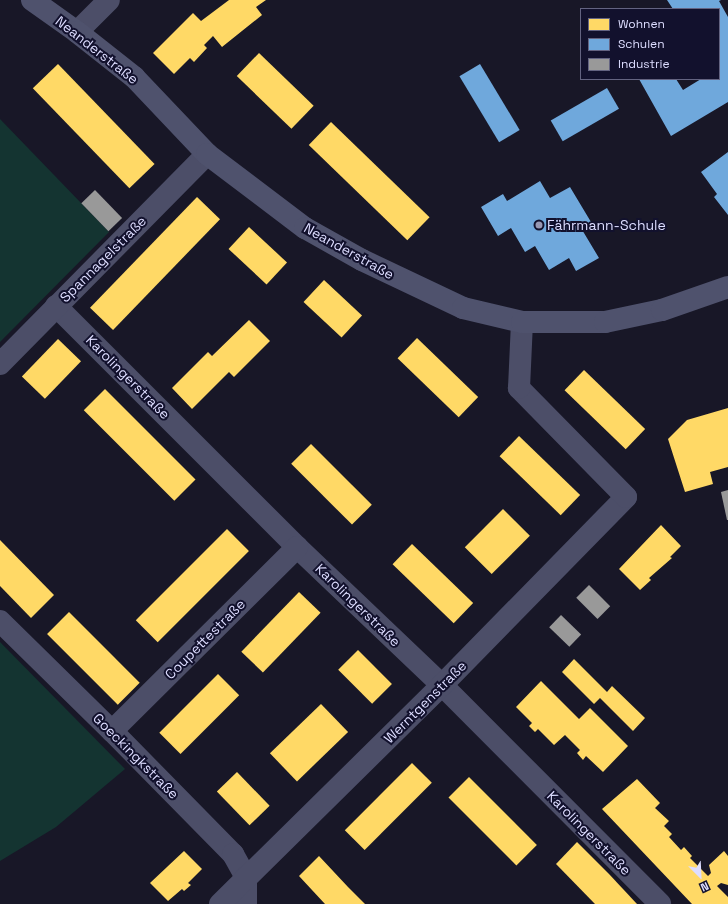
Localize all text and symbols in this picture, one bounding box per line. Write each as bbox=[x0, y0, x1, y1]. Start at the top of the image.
legend bbox=[580, 8, 720, 80]
street label: Neanderstraße bbox=[52, 12, 142, 88]
text: Wohnen bbox=[618, 16, 665, 32]
text: Schulen bbox=[618, 36, 665, 52]
text: Industrie bbox=[618, 56, 670, 72]
street label: Spannagelstraße bbox=[56, 212, 150, 306]
place label: Fährmann-Schule bbox=[547, 217, 666, 233]
street label: Neanderstraße bbox=[301, 219, 397, 283]
marker: Fährmann-Schule bbox=[534, 220, 544, 230]
street label: Karolingerstraße bbox=[82, 331, 174, 423]
street label: Karolingerstraße bbox=[312, 560, 404, 650]
street label: Coupettestraße bbox=[161, 595, 249, 683]
street label: Werntgenstraße bbox=[380, 657, 470, 747]
street label: Goeckingkstraße bbox=[90, 710, 182, 802]
street label: Karolingerstraße bbox=[543, 787, 635, 879]
north arrow bbox=[680, 856, 720, 896]
text: N bbox=[699, 879, 711, 895]

